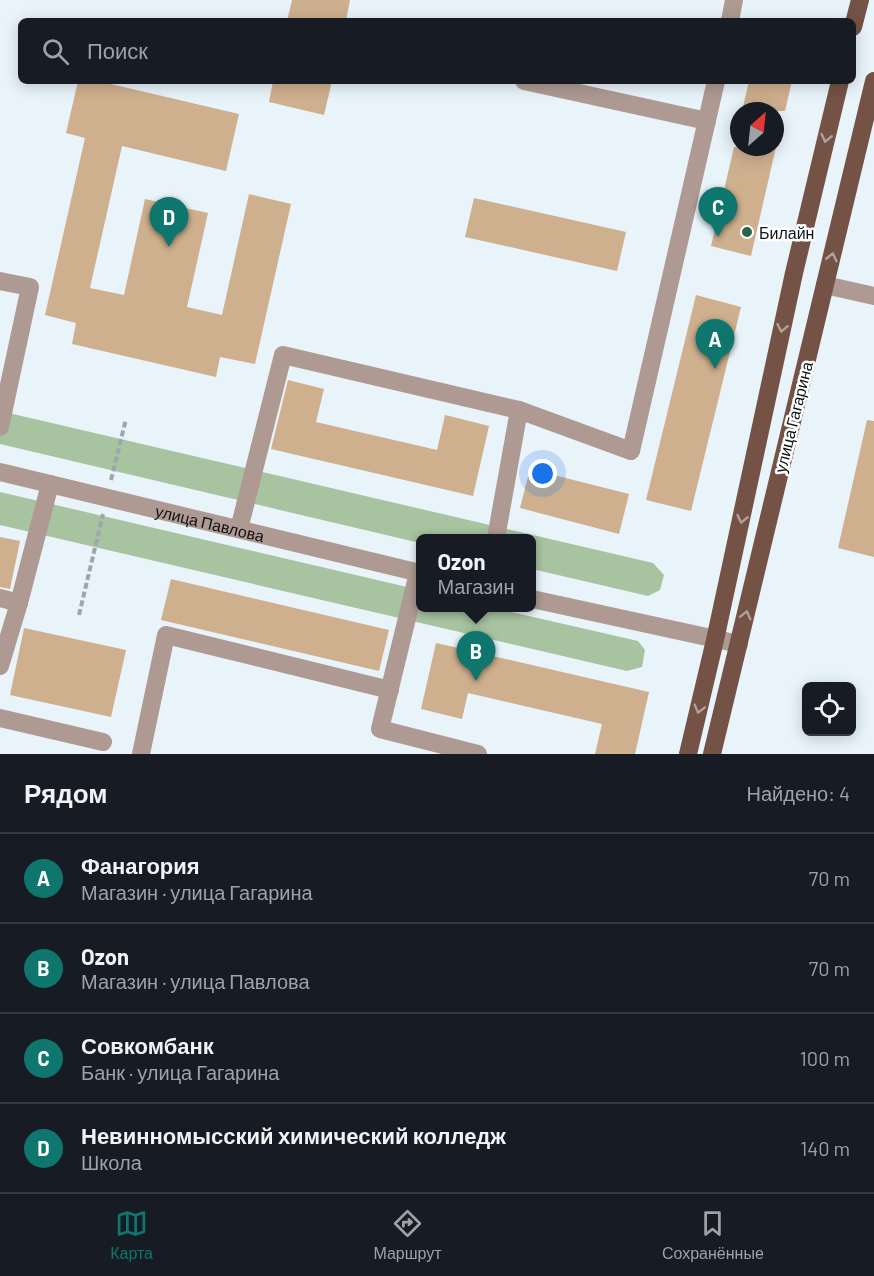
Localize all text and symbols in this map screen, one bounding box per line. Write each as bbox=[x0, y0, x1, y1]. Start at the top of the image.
search box bbox=[18, 18, 856, 84]
icon: search bbox=[39, 35, 72, 68]
text: Поиск bbox=[87, 37, 148, 63]
north arrow bbox=[730, 102, 784, 156]
one-way arrow bbox=[821, 133, 834, 143]
pin: C bbox=[698, 188, 738, 237]
pin: D bbox=[150, 198, 188, 247]
place label: Билайн bbox=[759, 223, 814, 242]
marker: Билайн bbox=[740, 225, 754, 239]
one-way arrow bbox=[825, 252, 838, 262]
pin: A bbox=[696, 320, 734, 369]
one-way arrow bbox=[777, 323, 790, 333]
street label: улица Гагарина bbox=[770, 359, 816, 475]
your location bbox=[528, 459, 557, 488]
street label: улица Павлова bbox=[154, 500, 266, 545]
one-way arrow bbox=[736, 513, 749, 523]
popup bbox=[416, 534, 536, 612]
text: Ozon bbox=[437, 548, 486, 574]
text: Магазин bbox=[437, 574, 515, 598]
one-way arrow bbox=[738, 611, 751, 621]
pin: B bbox=[456, 632, 496, 681]
map controls bbox=[802, 682, 856, 736]
button: locate bbox=[802, 682, 856, 736]
one-way arrow bbox=[693, 704, 706, 714]
text: Рядом bbox=[24, 777, 107, 808]
text: Найдено: 4 bbox=[747, 781, 850, 805]
text: Фанагория bbox=[81, 852, 200, 878]
text: A bbox=[37, 866, 50, 890]
text: 70 m bbox=[809, 866, 850, 890]
text: Магазин · улица Гагарина bbox=[81, 880, 313, 904]
text: Ozon bbox=[81, 943, 129, 969]
text: B bbox=[37, 956, 50, 980]
text: 70 m bbox=[809, 956, 850, 980]
text: Магазин · улица Павлова bbox=[81, 969, 310, 993]
text: Совкомбанк bbox=[81, 1032, 214, 1058]
text: C bbox=[37, 1046, 50, 1070]
text: 100 m bbox=[800, 1046, 850, 1070]
text: Банк · улица Гагарина bbox=[81, 1060, 280, 1084]
text: Невинномысский химический колледж bbox=[81, 1122, 506, 1148]
text: D bbox=[37, 1136, 50, 1160]
text: 140 m bbox=[800, 1136, 850, 1160]
text: Школа bbox=[81, 1150, 142, 1174]
tab: Карта bbox=[110, 1207, 153, 1263]
tab: Маршрут bbox=[373, 1207, 442, 1263]
tab: Сохранённые bbox=[662, 1207, 764, 1263]

